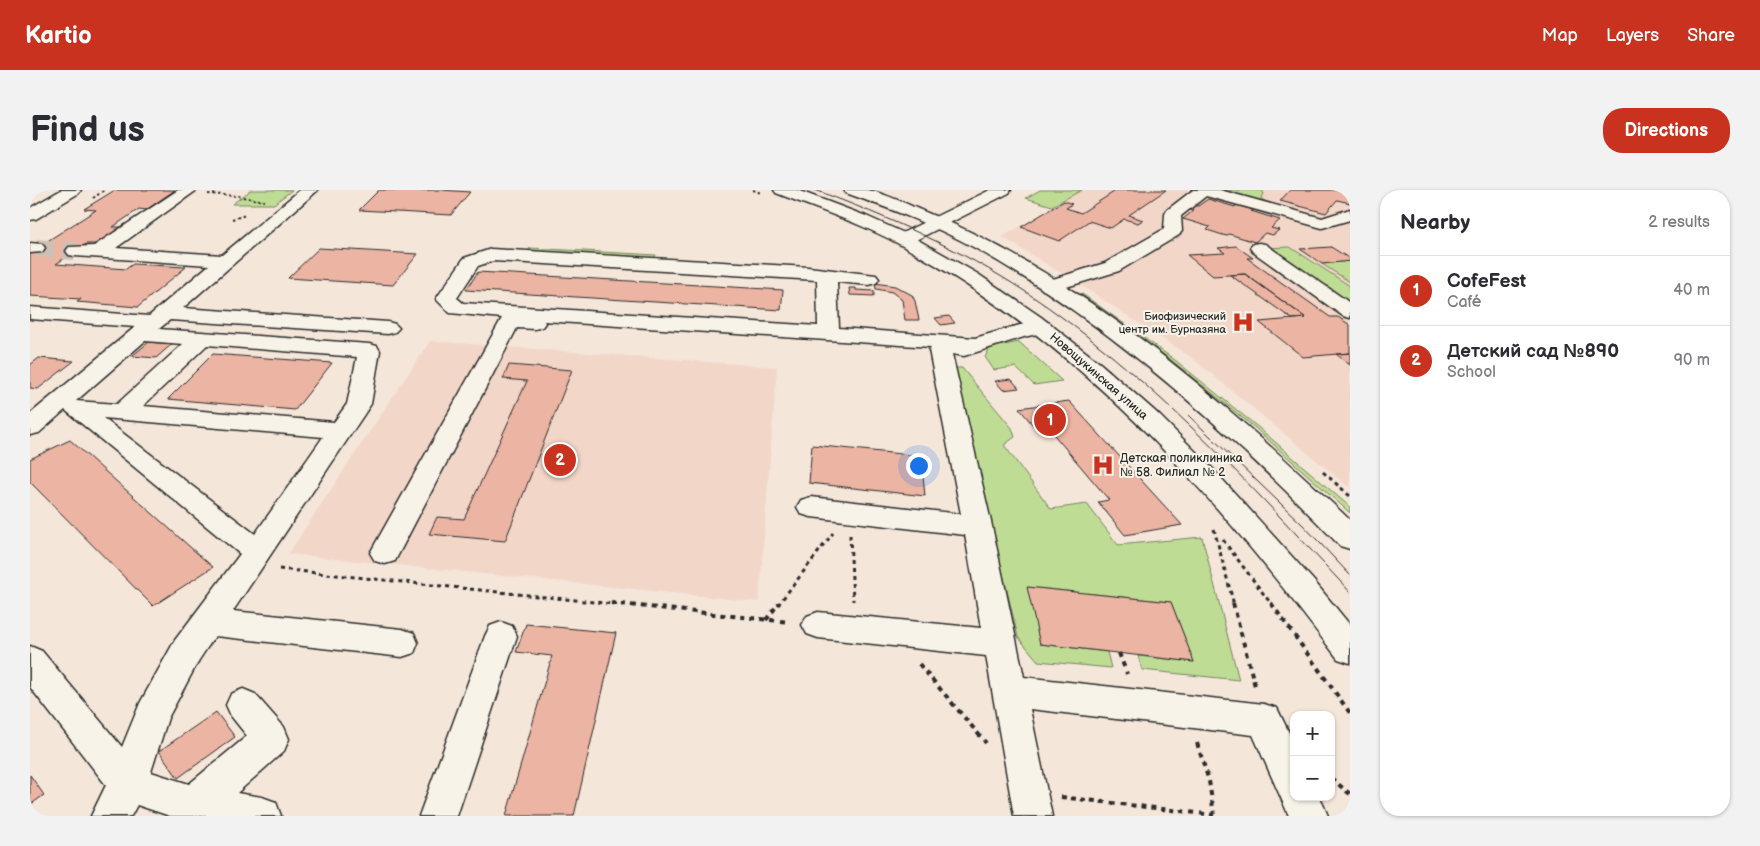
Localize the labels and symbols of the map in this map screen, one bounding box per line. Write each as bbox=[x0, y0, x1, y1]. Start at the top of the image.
hospital icon: Биофизический центр им. Бурназяна bbox=[1230, 309, 1256, 335]
place label: Биофизический центр им. Бурназяна bbox=[1119, 310, 1226, 336]
street label: Новощукинская улица bbox=[1046, 330, 1151, 423]
pin: 1 bbox=[1034, 401, 1066, 439]
pin: 2 bbox=[544, 441, 576, 479]
place label: Детская поликлиника № 58. Филиал № 2 bbox=[1120, 451, 1243, 480]
hospital icon: Детская поликлиника № 58. Филиал № 2 bbox=[1090, 452, 1116, 478]
your location bbox=[906, 453, 932, 479]

